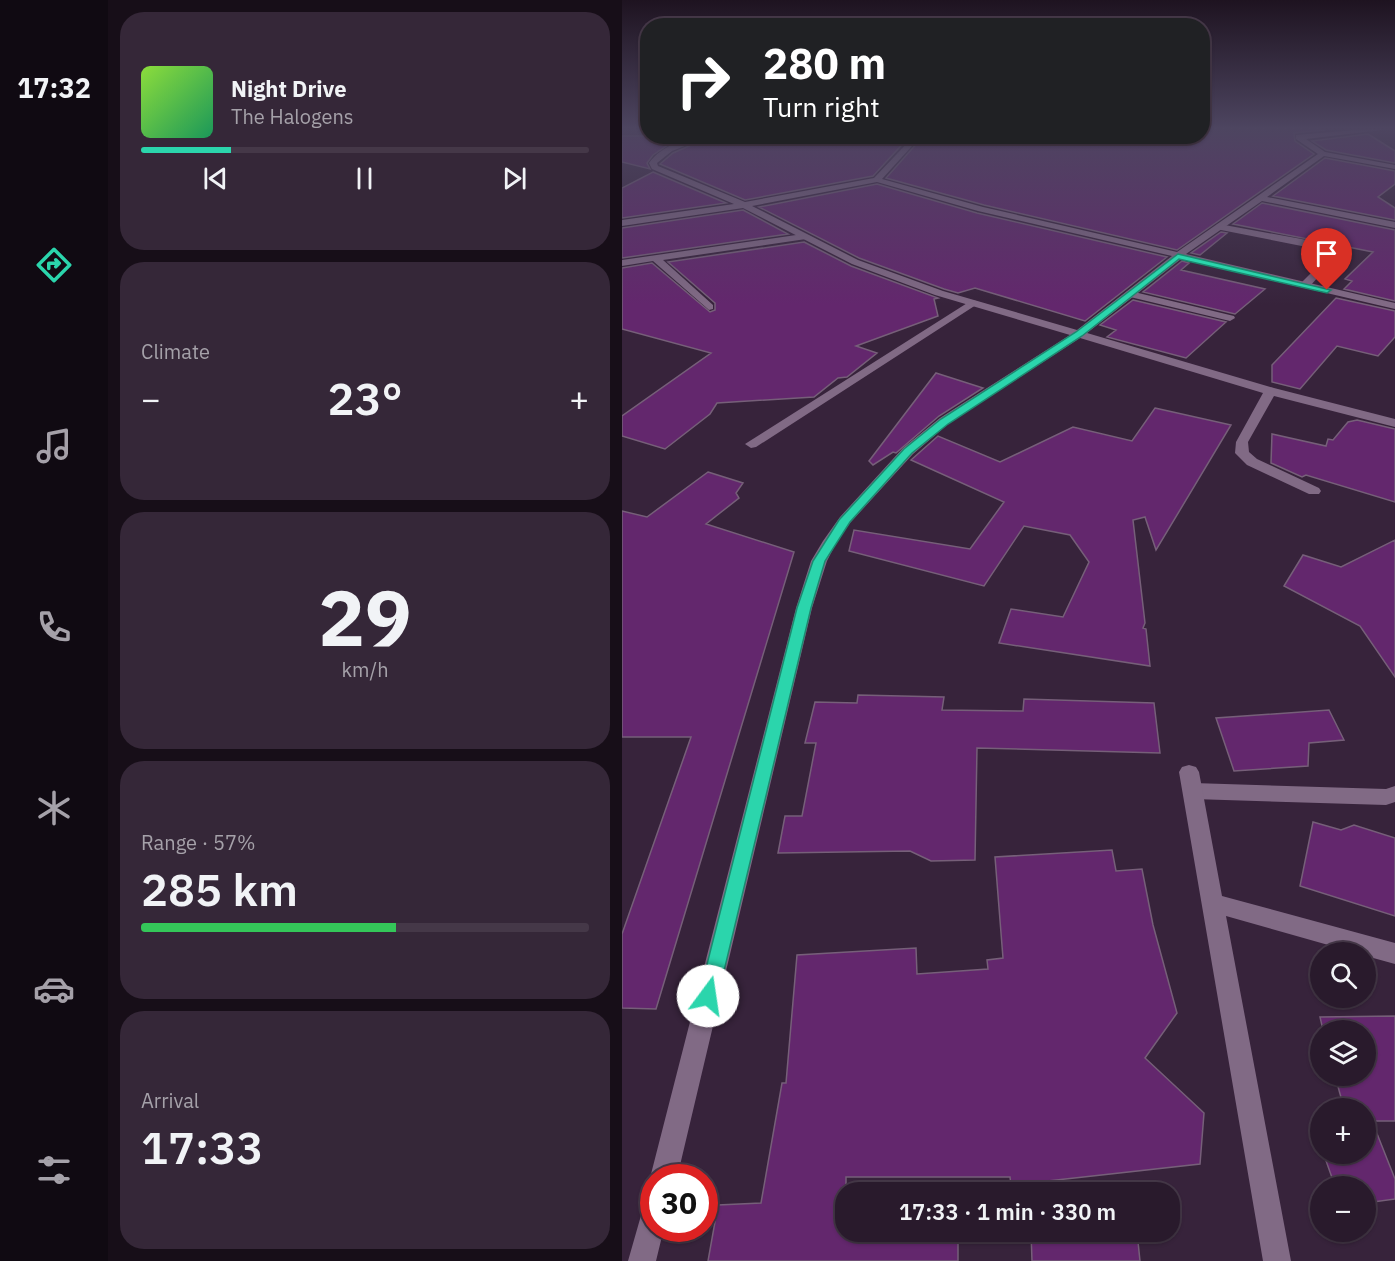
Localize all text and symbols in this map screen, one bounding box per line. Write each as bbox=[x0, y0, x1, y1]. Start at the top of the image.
text: 280 m bbox=[763, 36, 886, 91]
icon: right bbox=[664, 42, 742, 120]
text: 17:32 bbox=[17, 70, 91, 105]
text: Night Drive bbox=[231, 74, 347, 103]
text: Turn right bbox=[763, 89, 880, 124]
text: The Halogens bbox=[231, 103, 353, 130]
icon: previous bbox=[199, 162, 232, 195]
icon: pause bbox=[348, 162, 381, 195]
icon: next bbox=[498, 162, 531, 195]
pin bbox=[1301, 228, 1352, 290]
icon: arrive bbox=[1310, 237, 1343, 270]
icon: directions bbox=[33, 244, 75, 286]
text: Climate bbox=[141, 338, 210, 365]
text: 23° bbox=[327, 369, 403, 427]
text: − bbox=[141, 377, 161, 420]
text: + bbox=[569, 377, 589, 420]
icon: music bbox=[33, 425, 75, 467]
text: 29 bbox=[318, 566, 412, 667]
icon: phone bbox=[33, 606, 75, 648]
text: km/h bbox=[341, 656, 389, 683]
icon: climate bbox=[33, 787, 75, 829]
text: Range · 57% bbox=[141, 829, 256, 856]
text: 285 km bbox=[141, 860, 298, 918]
map controls bbox=[1310, 942, 1376, 1242]
button: search bbox=[1310, 942, 1376, 1008]
position arrow bbox=[676, 964, 740, 1028]
icon: car bbox=[33, 968, 75, 1010]
button: layers bbox=[1310, 1020, 1376, 1086]
text: Arrival bbox=[141, 1087, 199, 1114]
button: + bbox=[1310, 1098, 1376, 1164]
text: 17:33 bbox=[141, 1118, 263, 1176]
icon: filters bbox=[33, 1149, 75, 1191]
speed limit sign: 30 bbox=[640, 1164, 718, 1242]
button: − bbox=[1310, 1176, 1376, 1242]
text: 17:33 · 1 min · 330 m bbox=[899, 1197, 1116, 1226]

